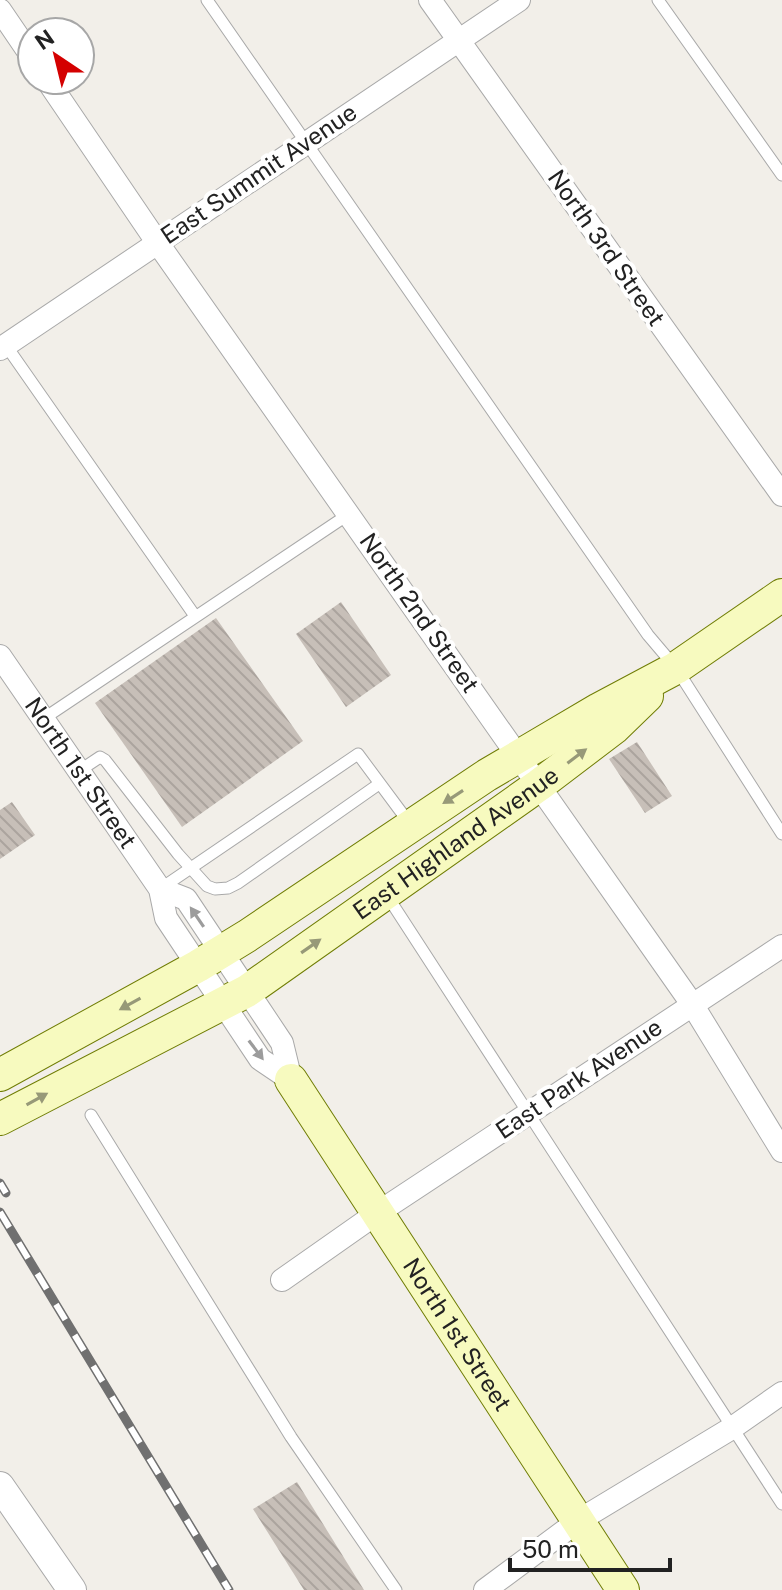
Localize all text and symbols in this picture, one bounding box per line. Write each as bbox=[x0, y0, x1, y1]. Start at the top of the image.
north arrow bbox=[16, 16, 96, 96]
text: N bbox=[30, 24, 59, 55]
street label: East Summit Avenue bbox=[155, 97, 362, 249]
street label: North 3rd Street bbox=[543, 164, 671, 331]
street label: North 2nd Street bbox=[354, 527, 485, 697]
street label: North 1st Street bbox=[20, 692, 143, 853]
one-way arrow bbox=[567, 749, 587, 765]
street label: East Highland Avenue bbox=[347, 760, 564, 925]
one-way arrow bbox=[442, 789, 464, 804]
one-way arrow bbox=[191, 906, 205, 928]
one-way arrow bbox=[300, 939, 321, 954]
one-way arrow bbox=[118, 997, 141, 1011]
street label: East Park Avenue bbox=[490, 1012, 667, 1144]
one-way arrow bbox=[247, 1040, 263, 1060]
one-way arrow bbox=[25, 1092, 48, 1106]
street label: North 1st Street bbox=[398, 1253, 518, 1416]
scale bar bbox=[510, 1522, 670, 1572]
text: 50 m bbox=[522, 1535, 579, 1563]

